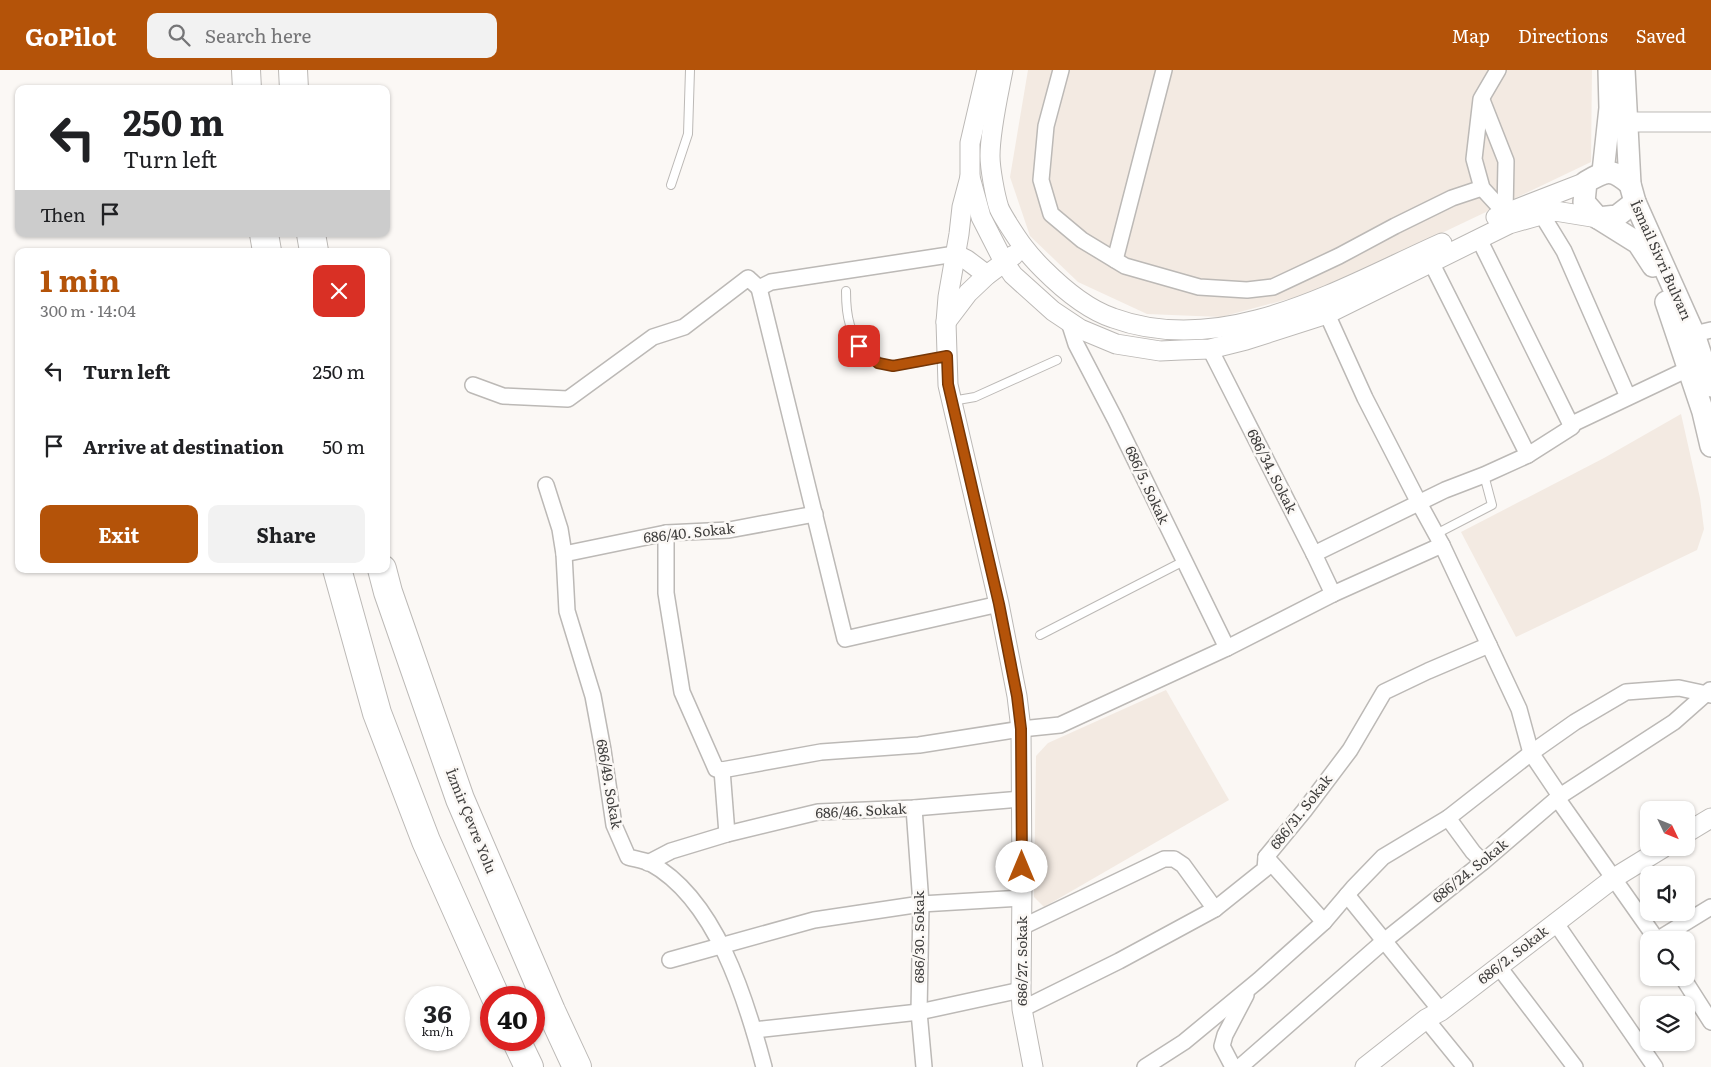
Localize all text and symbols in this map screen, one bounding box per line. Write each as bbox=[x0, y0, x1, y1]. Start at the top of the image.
search box bbox=[147, 13, 497, 58]
text: GoPilot bbox=[25, 18, 117, 53]
icon: search bbox=[165, 21, 193, 49]
text: Search here bbox=[205, 21, 311, 49]
text: Map bbox=[1452, 22, 1490, 49]
text: Directions bbox=[1518, 22, 1608, 49]
text: Saved bbox=[1636, 22, 1686, 49]
text: 250 m bbox=[123, 95, 224, 147]
icon: left bbox=[40, 105, 105, 170]
text: Turn left bbox=[123, 142, 217, 175]
street label: İsmail Sivri Bulvarı bbox=[1626, 196, 1698, 323]
text: Then bbox=[40, 200, 86, 228]
icon: arrive bbox=[96, 200, 124, 228]
text: 1 min bbox=[40, 257, 120, 301]
button: close bbox=[313, 265, 365, 317]
text: 300 m · 14:04 bbox=[40, 298, 136, 322]
pin bbox=[838, 325, 880, 367]
icon: arrive bbox=[845, 332, 873, 360]
icon: left bbox=[40, 357, 68, 385]
text: Turn left bbox=[83, 357, 170, 385]
text: 250 m bbox=[313, 357, 365, 385]
street label: 686/34. Sokak bbox=[1243, 425, 1303, 517]
icon: arrive bbox=[40, 432, 68, 460]
text: Arrive at destination bbox=[83, 432, 284, 460]
text: 50 m bbox=[322, 432, 365, 460]
street label: 686/5. Sokak bbox=[1121, 442, 1175, 527]
button: Exit bbox=[40, 505, 198, 563]
button: Share bbox=[208, 505, 365, 563]
street label: 686/40. Sokak bbox=[642, 517, 736, 547]
street label: 686/49. Sokak bbox=[592, 737, 628, 831]
street label: İzmir Çevre Yolu bbox=[442, 765, 502, 876]
street label: 686/31. Sokak bbox=[1265, 769, 1336, 853]
street label: 686/46. Sokak bbox=[815, 798, 907, 822]
north arrow bbox=[1640, 801, 1695, 856]
map controls bbox=[1640, 801, 1695, 1051]
street label: 686/24. Sokak bbox=[1427, 833, 1512, 907]
position arrow bbox=[995, 840, 1047, 892]
button: sound bbox=[1640, 866, 1695, 921]
street label: 686/30. Sokak bbox=[908, 890, 928, 983]
street label: 686/27. Sokak bbox=[1011, 916, 1031, 1006]
street label: 686/2. Sokak bbox=[1473, 920, 1552, 988]
button: search bbox=[1640, 931, 1695, 986]
speed limit sign: 40 bbox=[480, 986, 545, 1051]
text: 36 bbox=[423, 994, 452, 1031]
button: layers bbox=[1640, 996, 1695, 1051]
text: km/h bbox=[422, 1022, 453, 1040]

